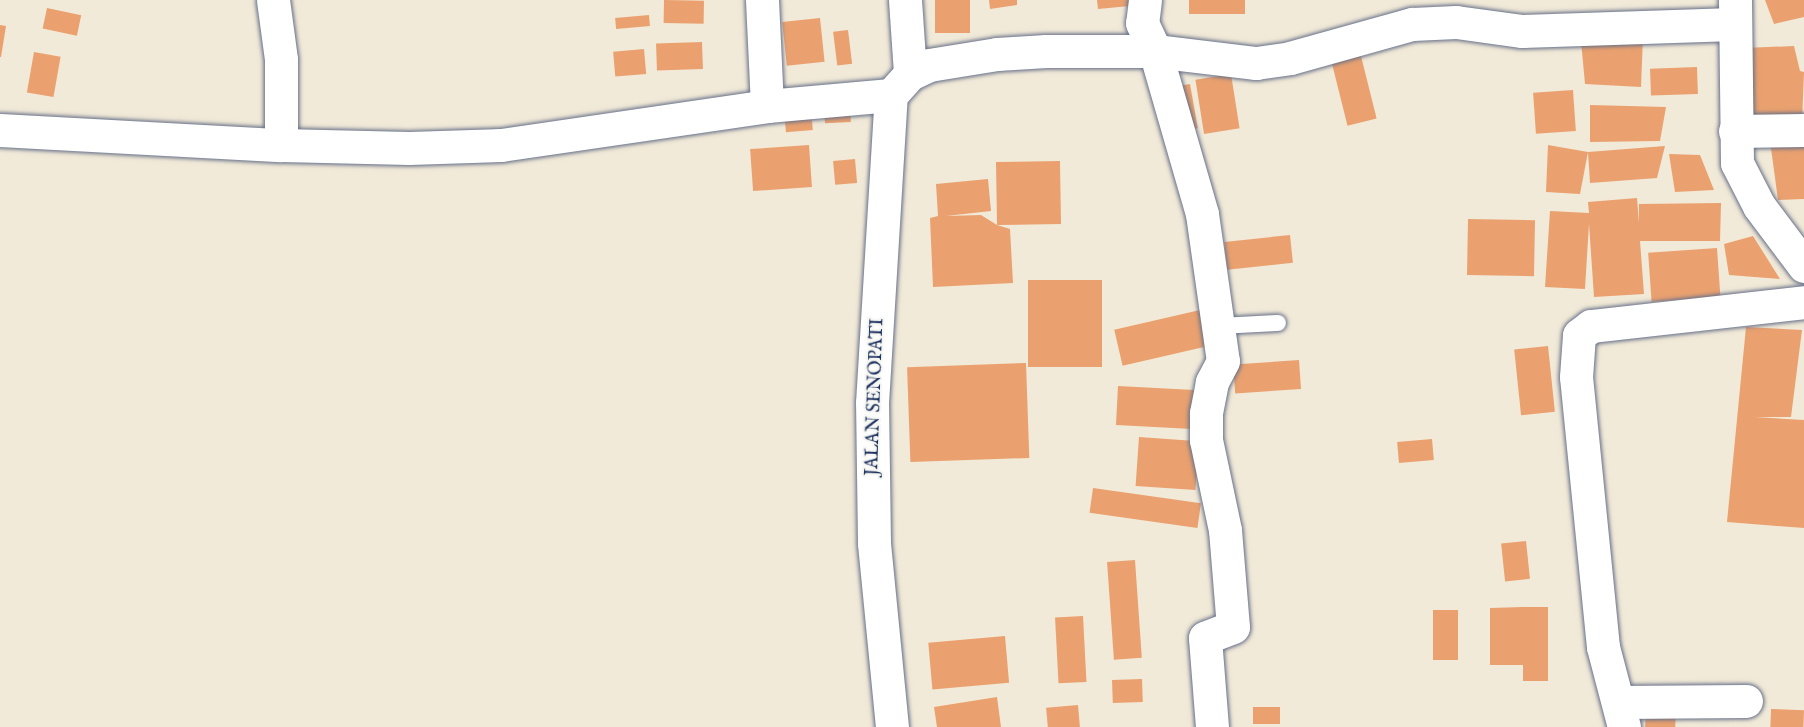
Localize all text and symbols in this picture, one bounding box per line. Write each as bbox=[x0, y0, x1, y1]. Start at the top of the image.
street label: JALAN SENOPATI bbox=[862, 318, 890, 476]

